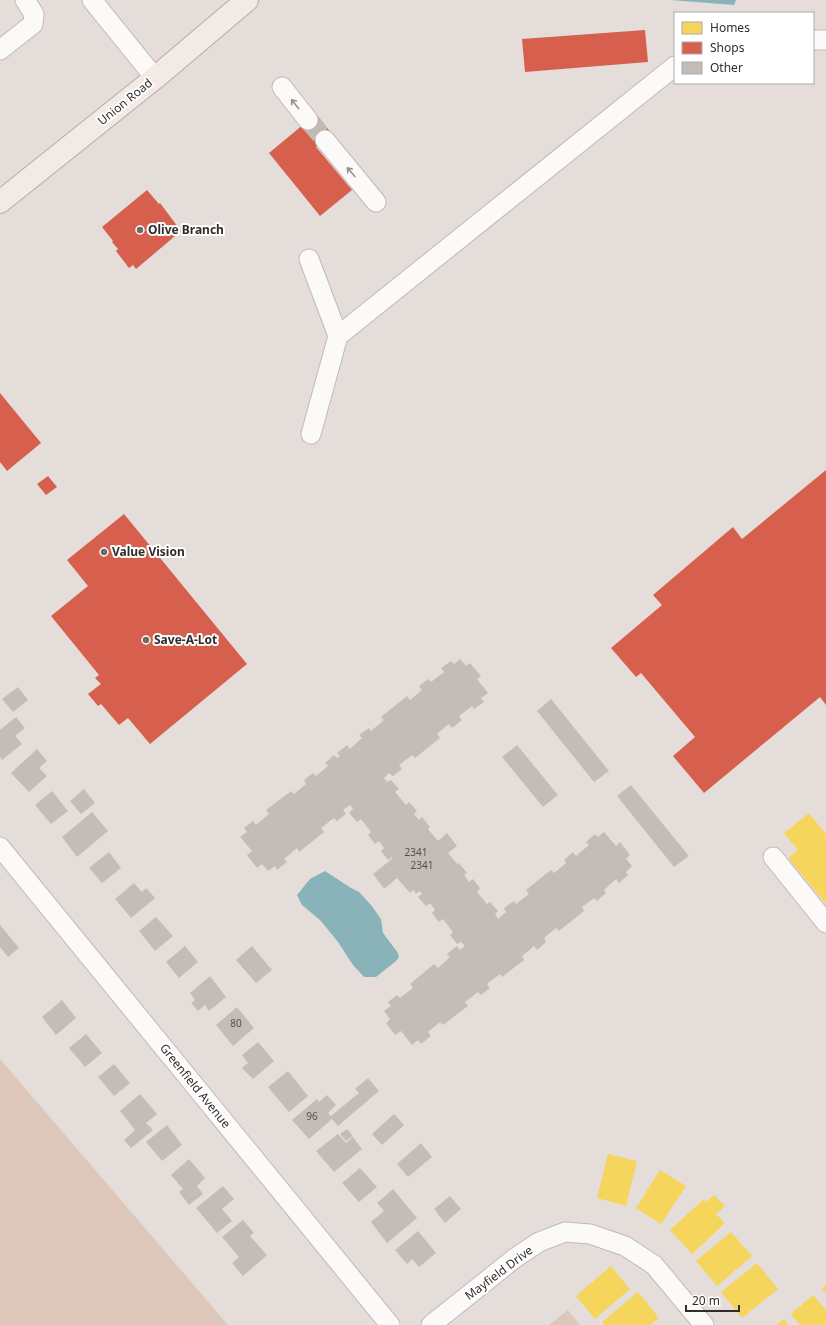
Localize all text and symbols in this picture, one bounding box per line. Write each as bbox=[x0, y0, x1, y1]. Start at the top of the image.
legend bbox=[674, 12, 814, 84]
text: Homes bbox=[710, 19, 750, 36]
text: Shops bbox=[710, 39, 745, 56]
text: Other bbox=[710, 59, 743, 76]
street label: Union Road bbox=[94, 74, 156, 129]
one-way arrow bbox=[291, 98, 299, 109]
one-way arrow bbox=[347, 167, 356, 178]
place label: Olive Branch bbox=[148, 221, 224, 238]
marker: Olive Branch bbox=[135, 225, 145, 235]
place label: Value Vision bbox=[112, 543, 185, 560]
marker: Value Vision bbox=[99, 547, 109, 557]
place label: Save-A-Lot bbox=[154, 631, 217, 648]
marker: Save-A-Lot bbox=[141, 635, 151, 645]
house number: 2341 bbox=[405, 845, 427, 859]
house number: 2341 bbox=[411, 858, 433, 872]
house number: 80 bbox=[230, 1016, 242, 1030]
street label: Greenfield Avenue bbox=[156, 1040, 235, 1132]
house number: 96 bbox=[306, 1109, 318, 1123]
street label: Mayfield Drive bbox=[461, 1241, 536, 1304]
scale bar bbox=[686, 1287, 739, 1313]
text: 20 m bbox=[692, 1292, 720, 1309]

